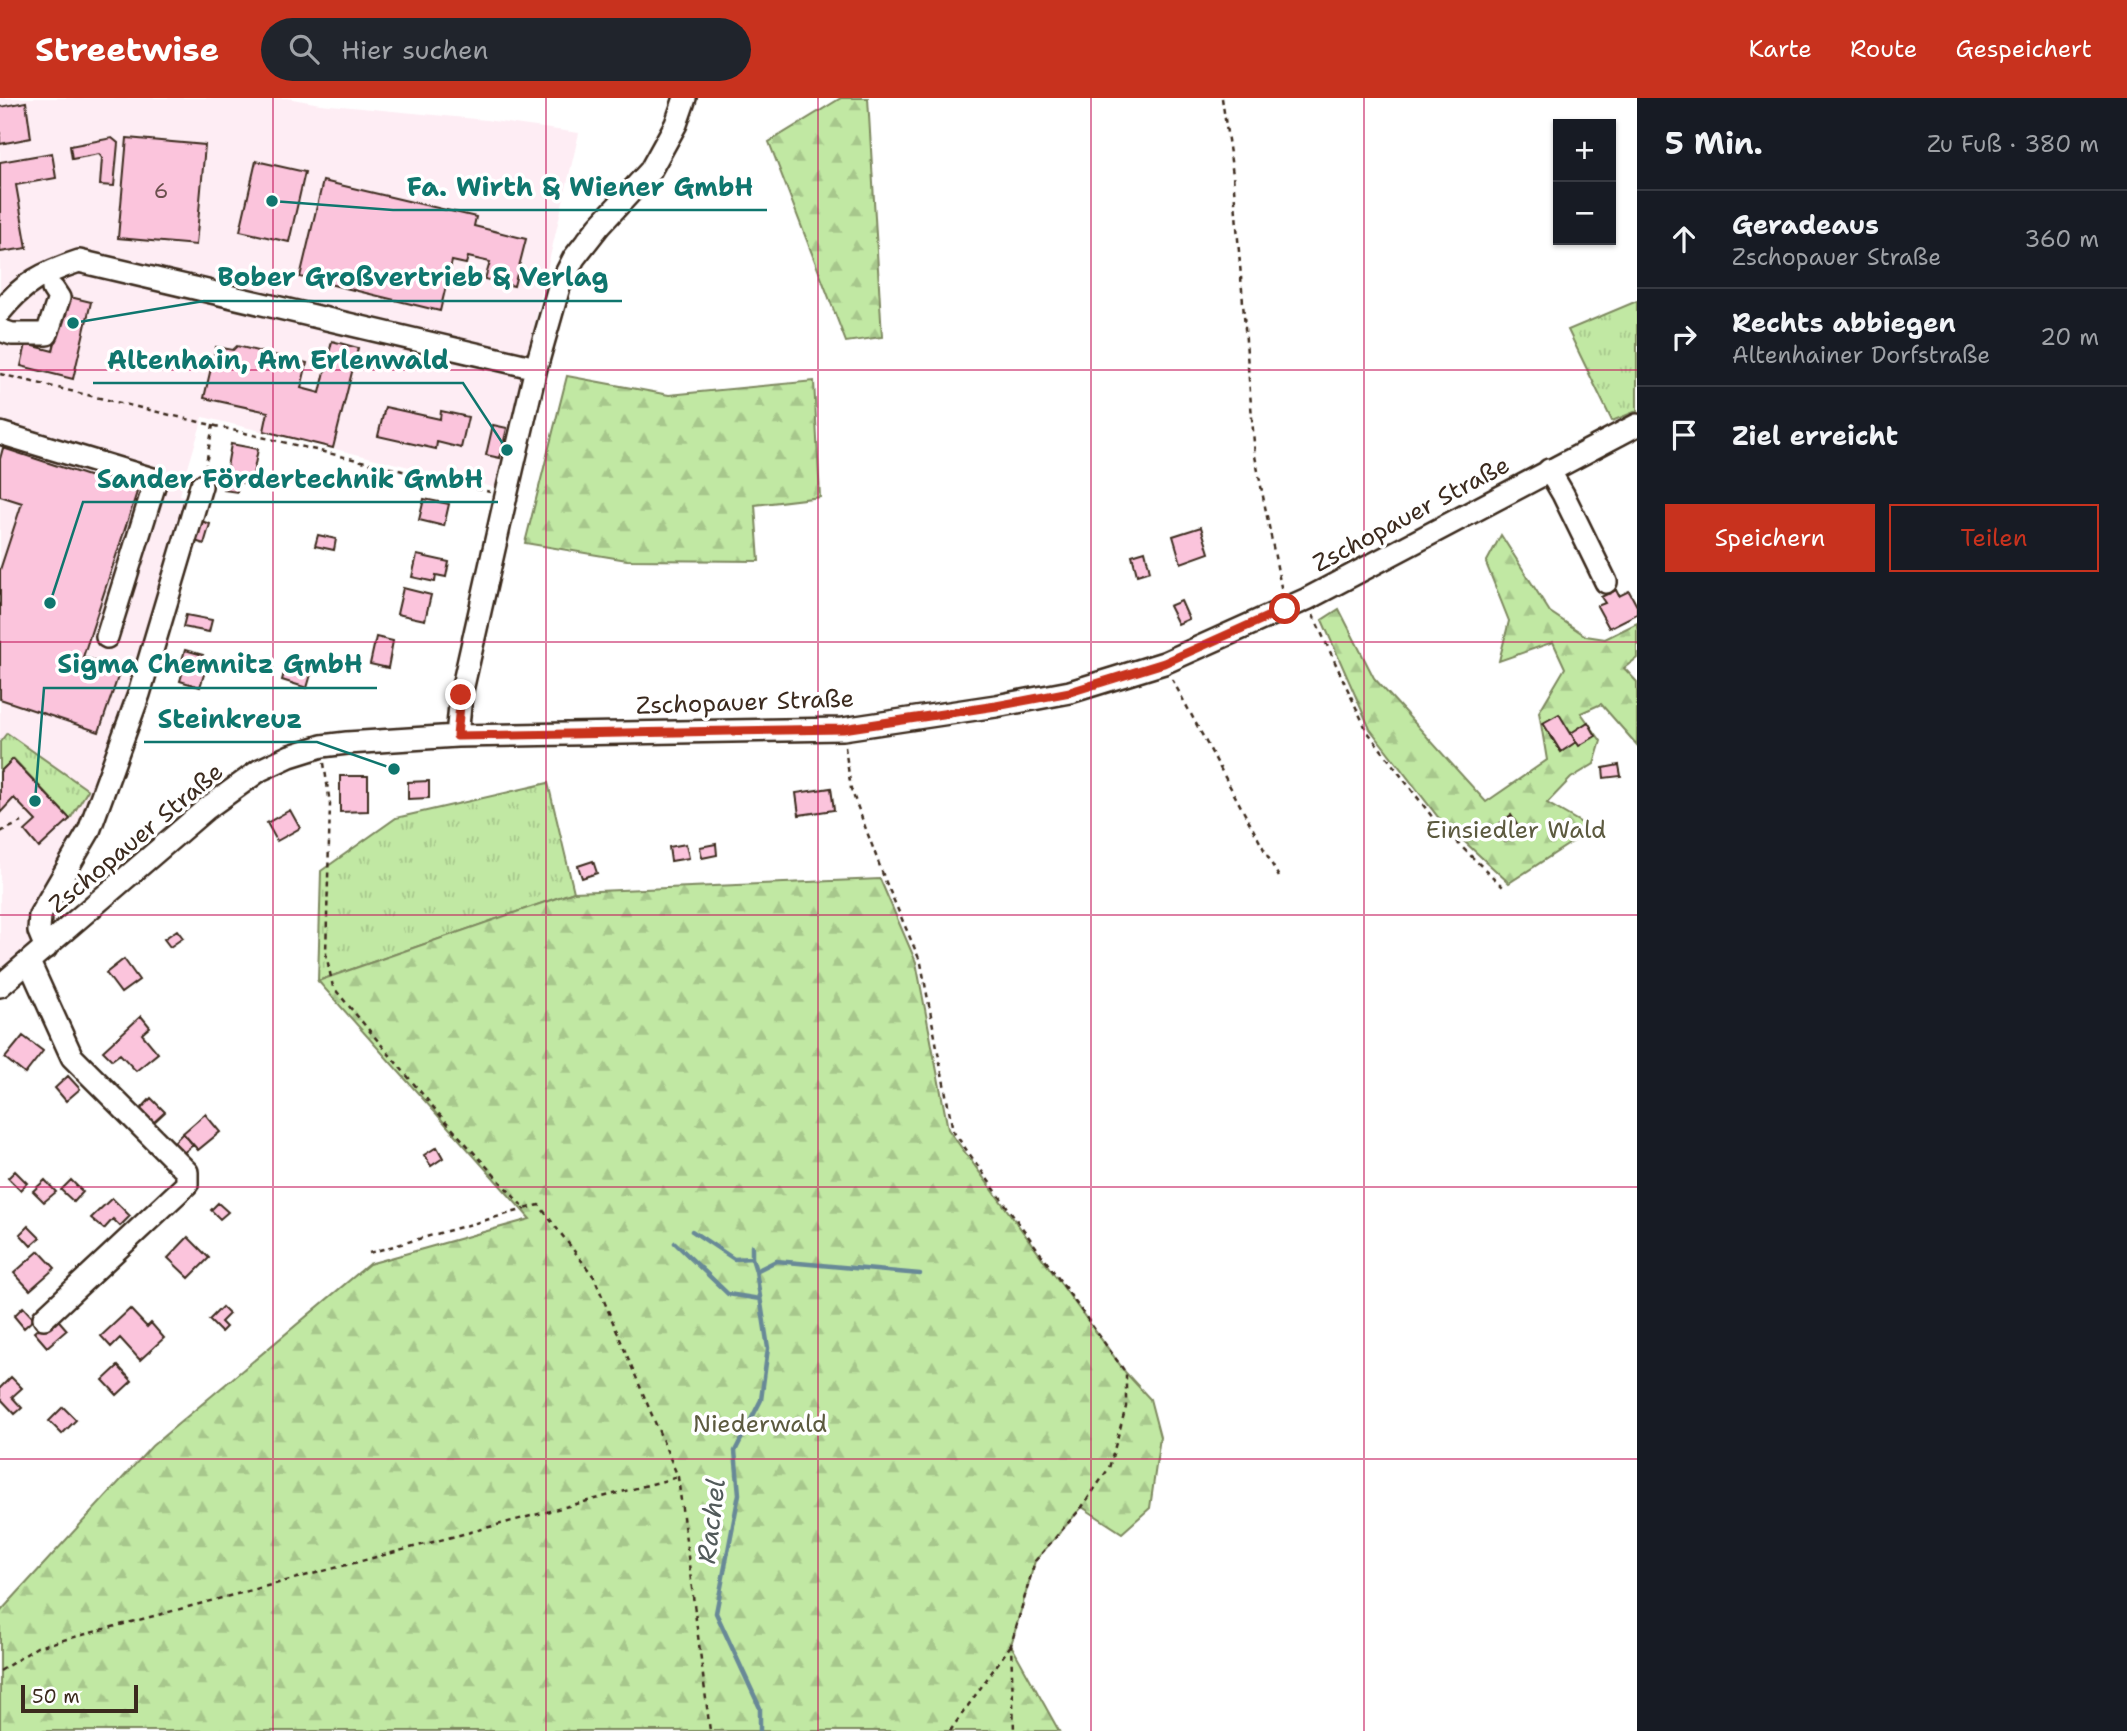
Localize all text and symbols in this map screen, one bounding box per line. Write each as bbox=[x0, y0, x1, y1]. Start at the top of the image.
search box bbox=[261, 18, 751, 81]
text: Streetwise bbox=[35, 27, 219, 72]
icon: search bbox=[285, 30, 323, 68]
text: Hier suchen bbox=[341, 32, 488, 67]
text: Karte bbox=[1748, 33, 1812, 65]
text: Route bbox=[1850, 33, 1917, 65]
text: Gespeichert bbox=[1955, 33, 2092, 65]
map controls bbox=[1553, 119, 1616, 245]
button: + bbox=[1553, 119, 1616, 182]
text: 5 Min. bbox=[1665, 123, 1763, 164]
text: Zu Fuß · 380 m bbox=[1927, 129, 2099, 159]
callout: Fa. Wirth & Wiener GmbH bbox=[393, 163, 767, 210]
text: Fa. Wirth & Wiener GmbH bbox=[407, 169, 753, 204]
house number: 6 bbox=[154, 177, 168, 205]
button: − bbox=[1553, 182, 1616, 245]
text: Geradeaus bbox=[1732, 207, 1879, 242]
icon: ahead bbox=[1665, 220, 1703, 258]
text: 360 m bbox=[2024, 224, 2099, 254]
text: Zschopauer Straße bbox=[1732, 242, 1941, 272]
callout: Bober Großvertrieb & Verlag bbox=[204, 254, 622, 301]
text: Bober Großvertrieb & Verlag bbox=[218, 259, 609, 294]
text: Rechts abbiegen bbox=[1732, 305, 1956, 340]
icon: right bbox=[1665, 318, 1703, 356]
text: 20 m bbox=[2040, 322, 2099, 352]
callout: Altenhain, Am Erlenwald bbox=[93, 336, 463, 383]
text: Altenhainer Dorfstraße bbox=[1732, 340, 1990, 370]
text: Altenhain, Am Erlenwald bbox=[107, 342, 449, 377]
icon: arrive bbox=[1665, 416, 1703, 454]
text: Ziel erreicht bbox=[1732, 418, 1898, 453]
street label: Zschopauer Straße bbox=[1307, 449, 1515, 579]
callout: Sander Fördertechnik GmbH bbox=[83, 455, 498, 502]
text: Sander Fördertechnik GmbH bbox=[97, 461, 483, 496]
button: Speichern bbox=[1665, 504, 1875, 572]
button: Teilen bbox=[1889, 504, 2099, 572]
route start bbox=[1269, 593, 1300, 624]
callout: Sigma Chemnitz GmbH bbox=[44, 641, 377, 688]
text: Sigma Chemnitz GmbH bbox=[57, 646, 363, 681]
route end bbox=[445, 679, 476, 710]
street label: Zschopauer Straße bbox=[635, 682, 855, 722]
callout: Steinkreuz bbox=[144, 695, 317, 742]
text: Steinkreuz bbox=[158, 701, 302, 736]
street label: Zschopauer Straße bbox=[42, 756, 230, 920]
park label: Einsiedler Wald bbox=[1426, 814, 1606, 846]
park label: Niederwald bbox=[693, 1408, 827, 1440]
water label: Rachel bbox=[688, 1476, 733, 1565]
scale bar bbox=[21, 1682, 138, 1714]
text: 50 m bbox=[32, 1684, 80, 1709]

